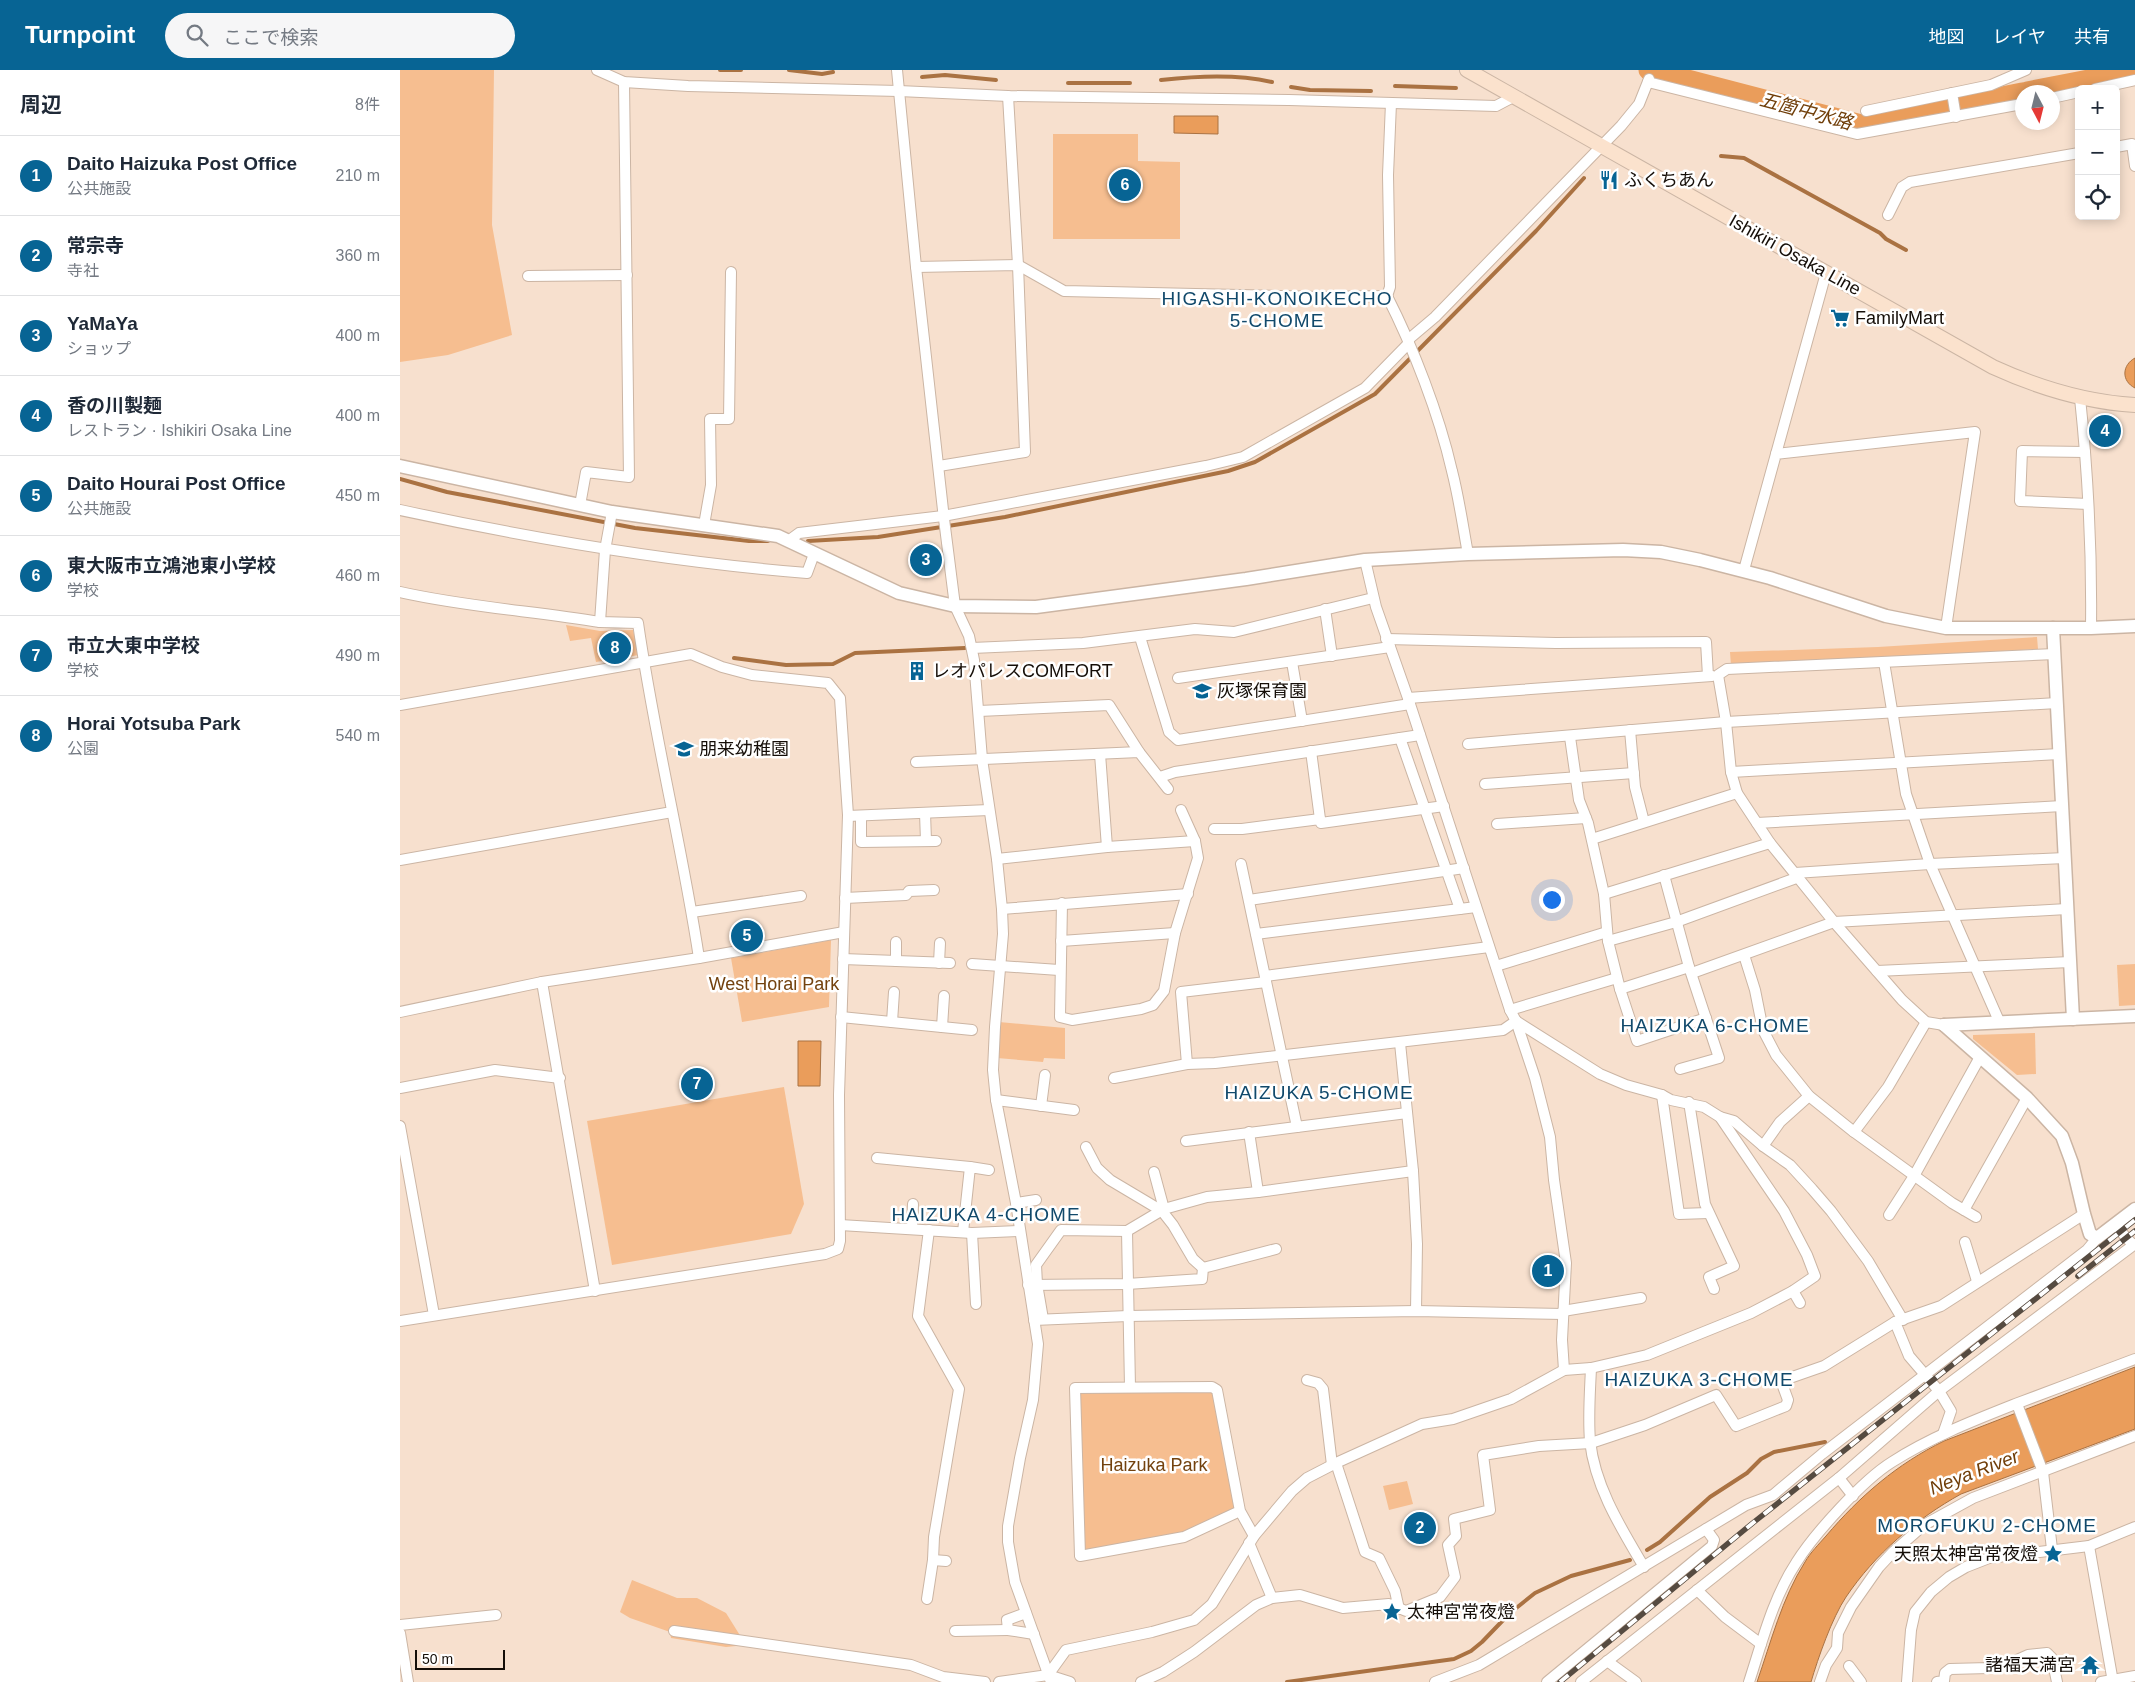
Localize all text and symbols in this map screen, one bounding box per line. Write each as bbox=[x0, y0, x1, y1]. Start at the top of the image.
search box bbox=[165, 13, 515, 58]
text: Turnpoint bbox=[25, 21, 135, 48]
icon: search bbox=[183, 21, 211, 49]
text: ここで検索 bbox=[223, 27, 318, 48]
text: 地図 bbox=[1929, 27, 1965, 47]
text: レイヤ bbox=[1993, 27, 2046, 47]
text: 共有 bbox=[2074, 27, 2110, 47]
north arrow bbox=[2015, 85, 2060, 130]
map controls bbox=[2075, 85, 2120, 220]
button: + bbox=[2075, 85, 2120, 130]
water label: 五箇中水路 bbox=[1757, 89, 1857, 134]
text: 周辺 bbox=[20, 93, 62, 116]
text: 8件 bbox=[355, 96, 380, 113]
button: − bbox=[2075, 130, 2120, 175]
text: Daito Haizuka Post Office bbox=[67, 153, 297, 174]
pin: 6 bbox=[1109, 166, 1141, 204]
text: 1 bbox=[32, 167, 40, 184]
text: 210 m bbox=[336, 167, 380, 184]
restaurant icon: ふくちあん bbox=[1598, 169, 1620, 191]
place label: ふくちあん bbox=[1624, 170, 1714, 190]
button: locate bbox=[2075, 175, 2120, 220]
text: 公共施設 bbox=[67, 180, 131, 197]
street label: Ishikiri Osaka Line bbox=[1726, 211, 1864, 299]
text: 常宗寺 bbox=[67, 235, 124, 256]
text: 2 bbox=[32, 247, 40, 264]
text: 360 m bbox=[336, 247, 380, 264]
text: 寺社 bbox=[67, 262, 99, 279]
district label: HIGASHI-KONOIKECHO 5-CHOME bbox=[1161, 288, 1393, 331]
supermarket icon: FamilyMart bbox=[1829, 307, 1851, 329]
place label: FamilyMart bbox=[1855, 308, 1944, 328]
text: YaMaYa bbox=[67, 313, 138, 334]
text: 3 bbox=[32, 327, 40, 344]
text: 400 m bbox=[336, 327, 380, 344]
text: ショップ bbox=[67, 340, 131, 357]
text: 香の川製麺 bbox=[67, 395, 162, 416]
text: 4 bbox=[32, 407, 40, 424]
text: 400 m bbox=[336, 407, 380, 424]
pin: 4 bbox=[2089, 412, 2121, 450]
text: レストラン · Ishikiri Osaka Line bbox=[67, 422, 292, 439]
text: Daito Hourai Post Office bbox=[67, 473, 286, 494]
text: 5 bbox=[32, 487, 40, 504]
text: 450 m bbox=[336, 487, 380, 504]
text: 公共施設 bbox=[67, 500, 131, 517]
pin: 3 bbox=[910, 541, 942, 579]
text: 東大阪市立鴻池東小学校 bbox=[67, 555, 276, 576]
text: 6 bbox=[32, 567, 40, 584]
text: 460 m bbox=[336, 567, 380, 584]
text: 学校 bbox=[67, 582, 99, 599]
pin: 8 bbox=[599, 629, 631, 667]
text: 市立大東中学校 bbox=[67, 635, 200, 656]
text: 7 bbox=[32, 647, 40, 664]
text: 490 m bbox=[336, 647, 380, 664]
building icon: レオパレスCOMFORT bbox=[906, 660, 928, 682]
place label: レオパレスCOMFORT bbox=[932, 661, 1113, 681]
text: 学校 bbox=[67, 662, 99, 679]
school or university icon: 灰塚保育園 bbox=[1191, 680, 1213, 702]
place label: 灰塚保育園 bbox=[1217, 681, 1307, 701]
text: Horai Yotsuba Park bbox=[67, 713, 241, 734]
text: 8 bbox=[32, 727, 40, 744]
text: 540 m bbox=[336, 727, 380, 744]
school or university icon: 朋来幼稚園 bbox=[673, 738, 695, 760]
place label: 朋来幼稚園 bbox=[699, 739, 789, 759]
text: 公園 bbox=[67, 740, 99, 757]
your location bbox=[1539, 887, 1565, 913]
pin: 5 bbox=[731, 917, 763, 955]
park label: West Horai Park bbox=[709, 974, 840, 994]
district label: HAIZUKA 6-CHOME bbox=[1620, 1015, 1810, 1036]
pin: 7 bbox=[681, 1065, 713, 1103]
district label: HAIZUKA 5-CHOME bbox=[1224, 1082, 1414, 1103]
district label: HAIZUKA 4-CHOME bbox=[891, 1204, 1081, 1225]
pin: 1 bbox=[1532, 1252, 1564, 1290]
district label: HAIZUKA 3-CHOME bbox=[1604, 1369, 1794, 1390]
water label: Neya River bbox=[1926, 1445, 2022, 1499]
park label: Haizuka Park bbox=[1100, 1455, 1209, 1475]
pin: 2 bbox=[1404, 1509, 1436, 1547]
district label: MOROFUKU 2-CHOME bbox=[1877, 1515, 2097, 1536]
place icon: 天照太神宮常夜燈 bbox=[2042, 1543, 2064, 1565]
place label: 天照太神宮常夜燈 bbox=[1894, 1544, 2038, 1564]
place icon: 太神宮常夜燈 bbox=[1381, 1601, 1403, 1623]
place label: 太神宮常夜燈 bbox=[1407, 1602, 1515, 1622]
scale bar bbox=[415, 1647, 505, 1670]
text: 50 m bbox=[422, 1651, 453, 1667]
temple icon: 諸福天満宮 bbox=[2079, 1654, 2101, 1676]
place label: 諸福天満宮 bbox=[1985, 1655, 2075, 1675]

